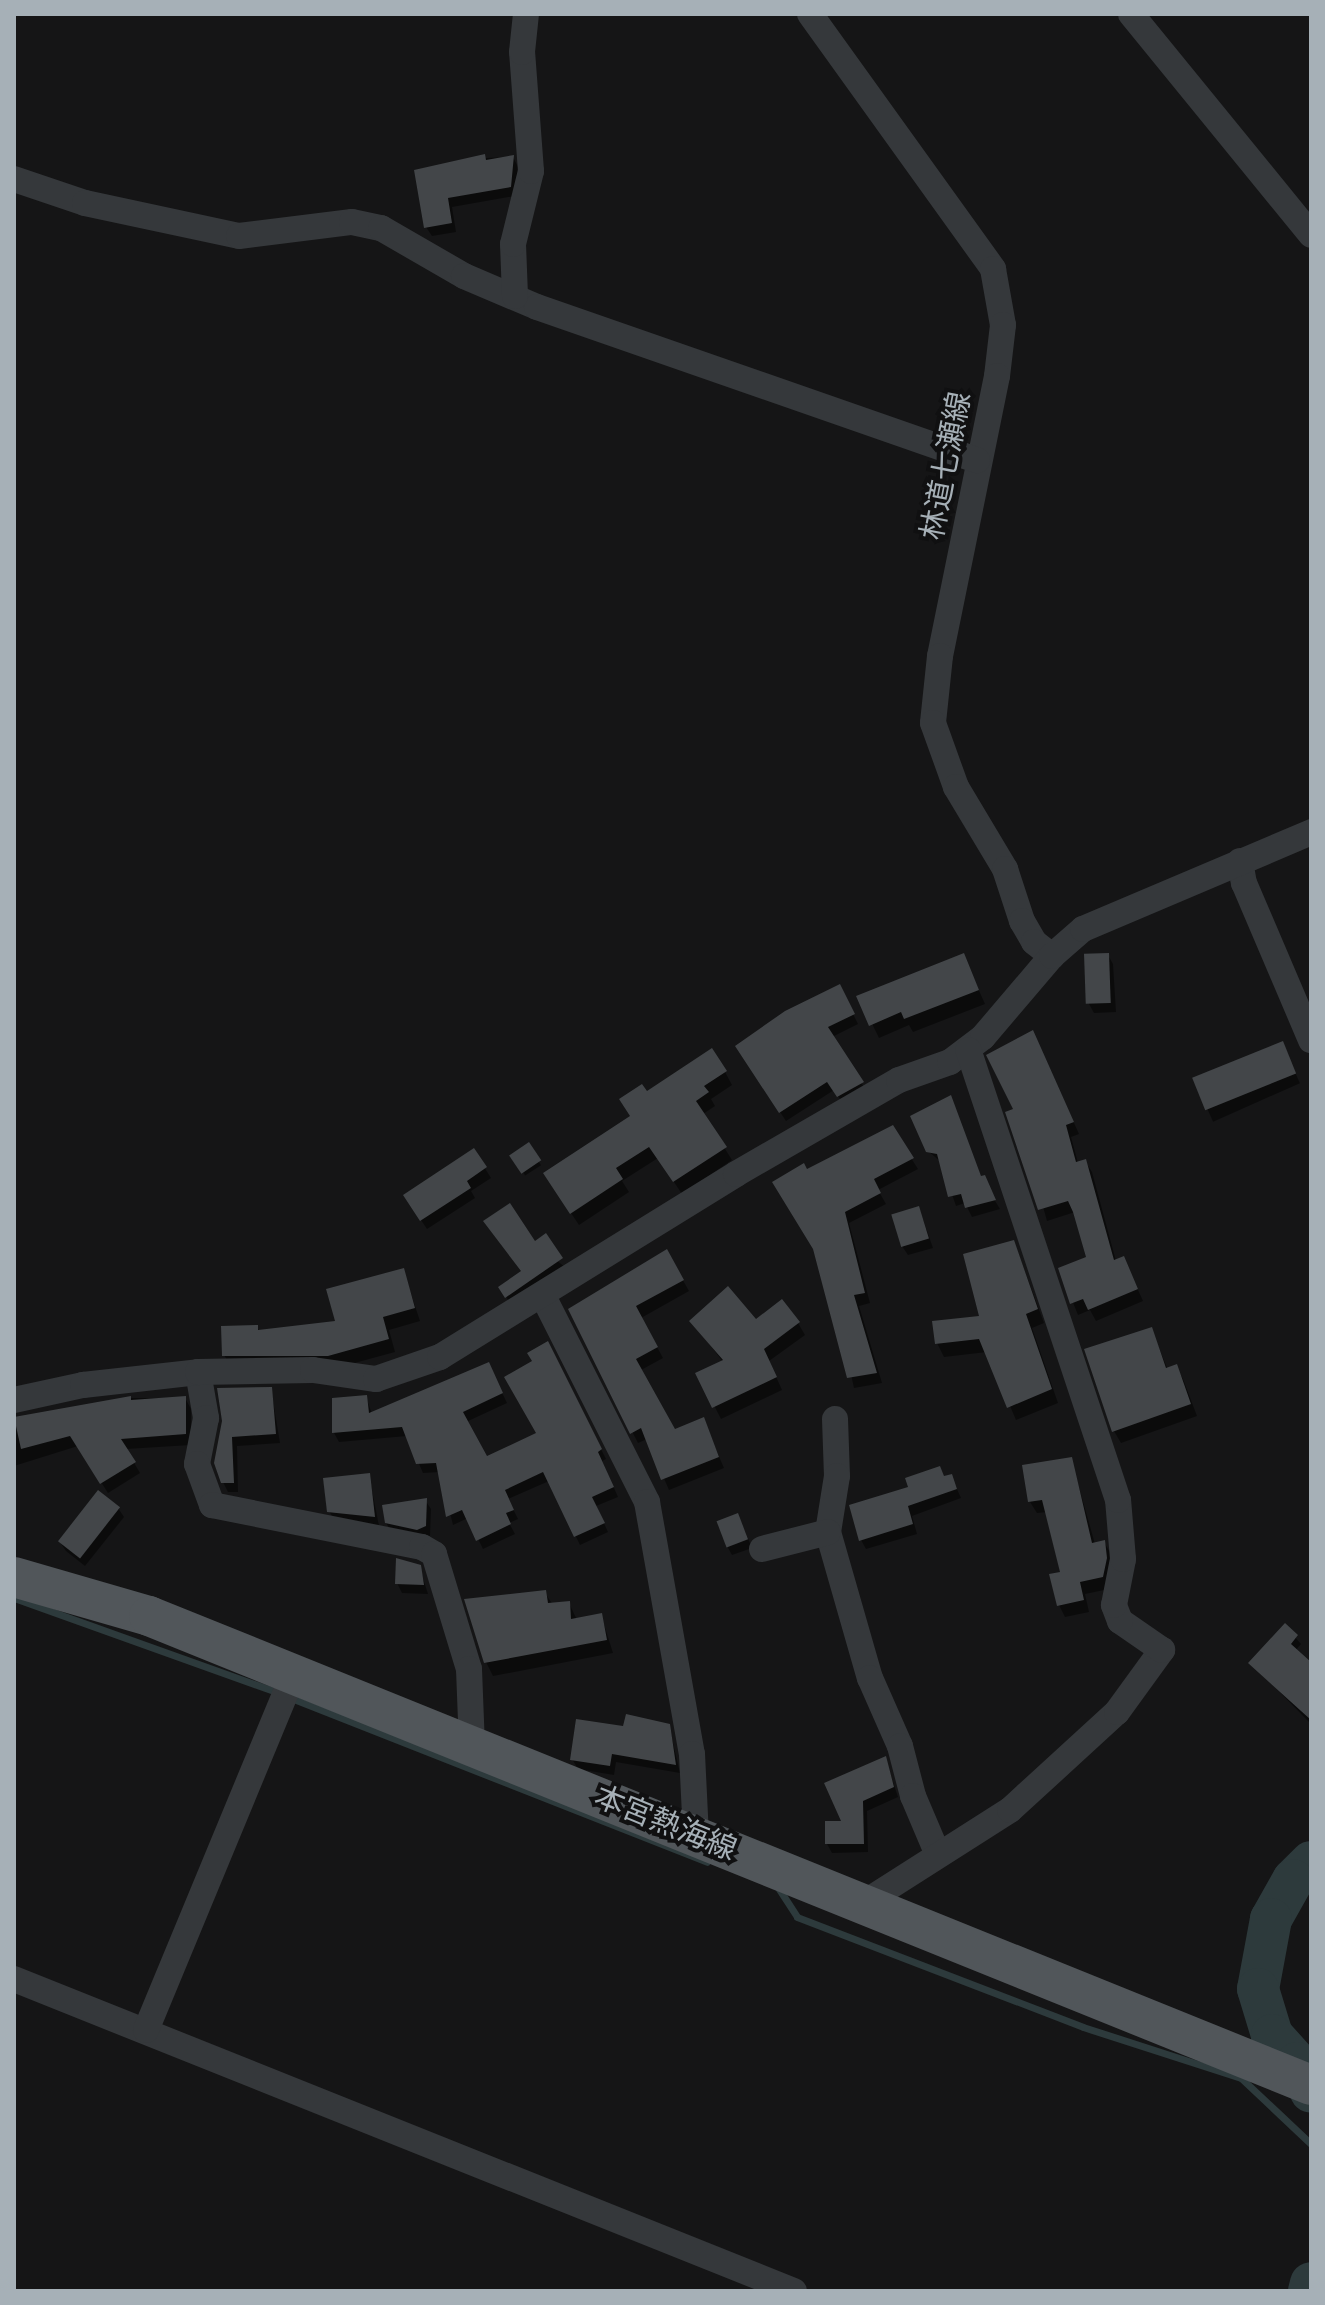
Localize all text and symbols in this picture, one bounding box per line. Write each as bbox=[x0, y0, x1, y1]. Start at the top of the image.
street label: 林道七瀬線 bbox=[915, 389, 979, 543]
street label: 本宮熱海線 bbox=[589, 1779, 741, 1869]

